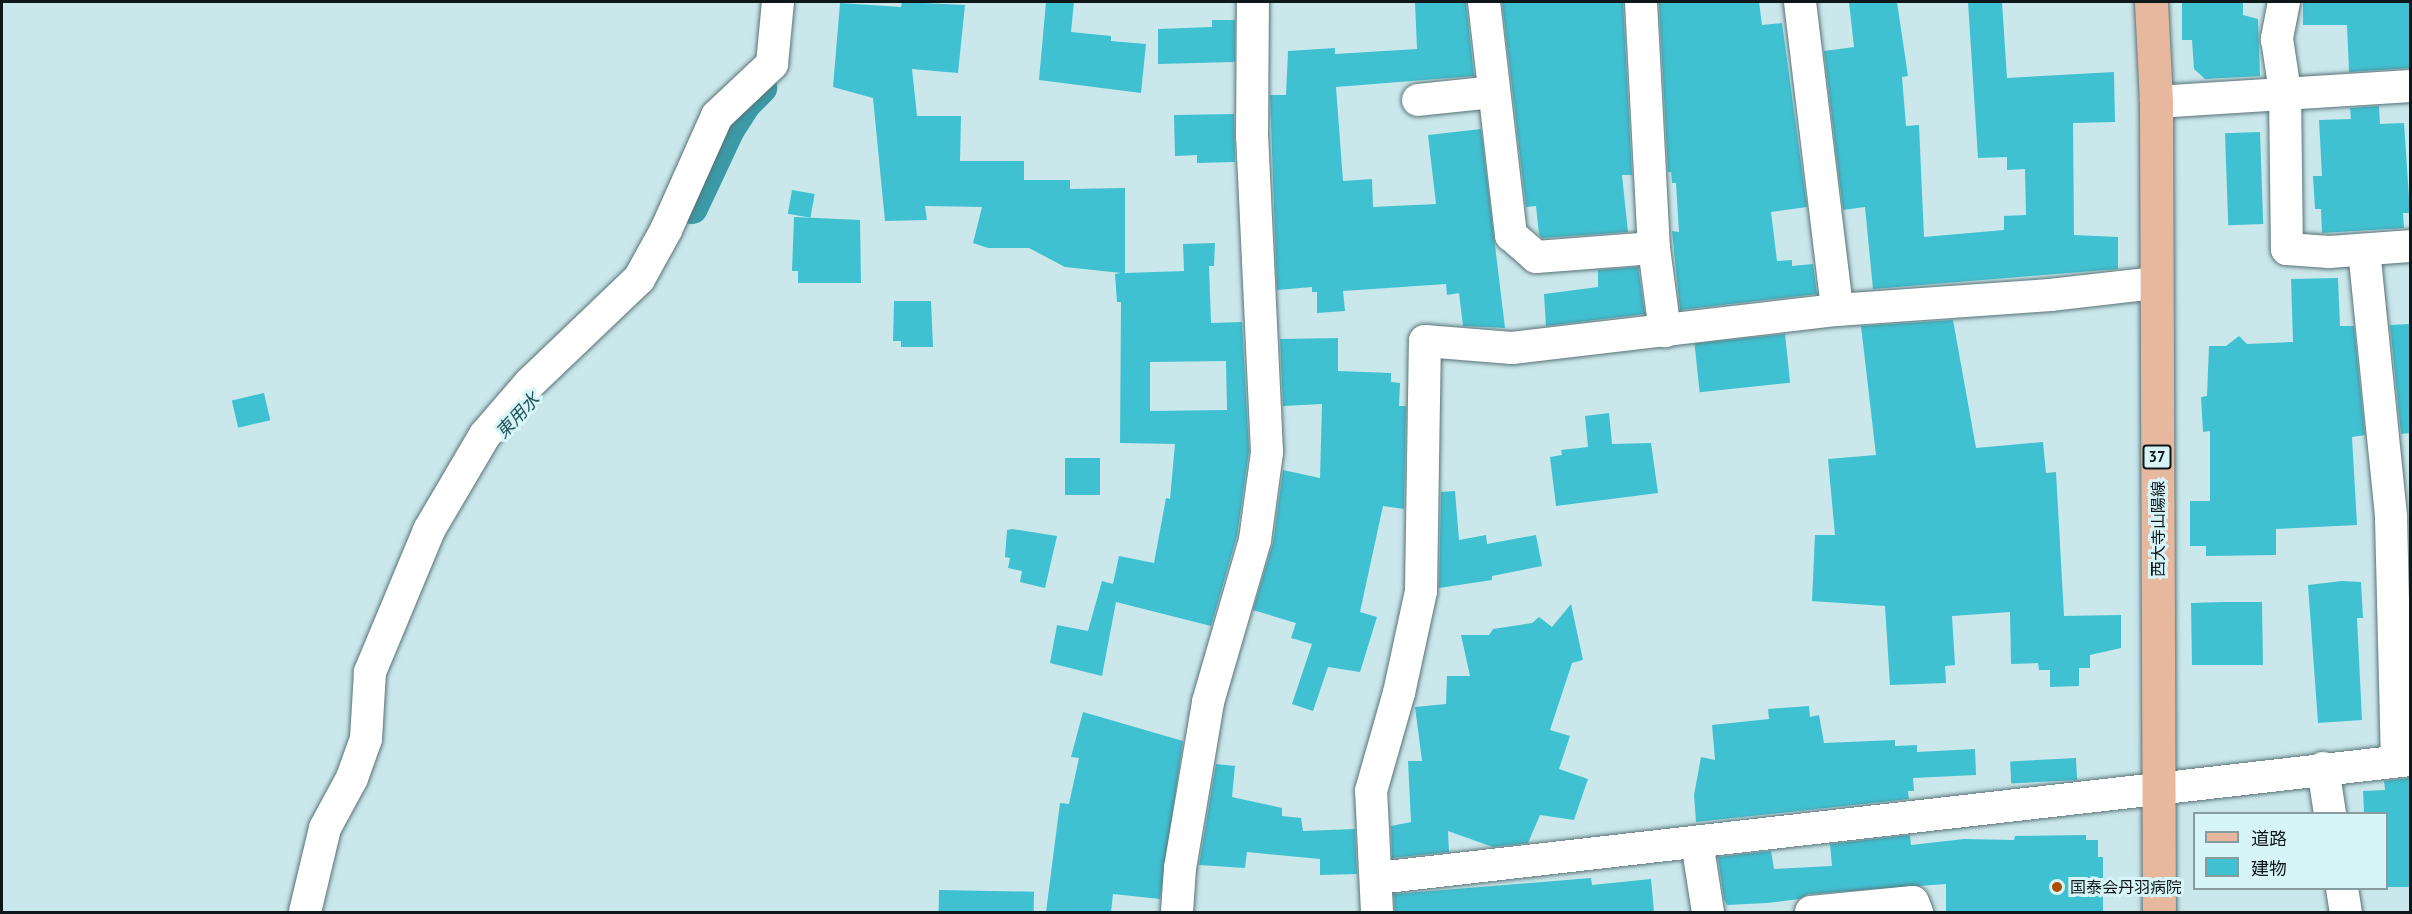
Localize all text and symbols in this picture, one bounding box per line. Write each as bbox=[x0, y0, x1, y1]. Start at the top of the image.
water label: 東用水 bbox=[492, 389, 544, 443]
road number: 37 bbox=[2142, 445, 2172, 469]
street label: 西大寺山陽線 bbox=[2148, 481, 2168, 577]
legend bbox=[2193, 812, 2388, 890]
text: 道路 bbox=[2251, 827, 2287, 850]
text: 建物 bbox=[2251, 857, 2287, 880]
place label: 国泰会丹羽病院 bbox=[2070, 877, 2182, 897]
marker: 国泰会丹羽病院 bbox=[2048, 878, 2066, 896]

